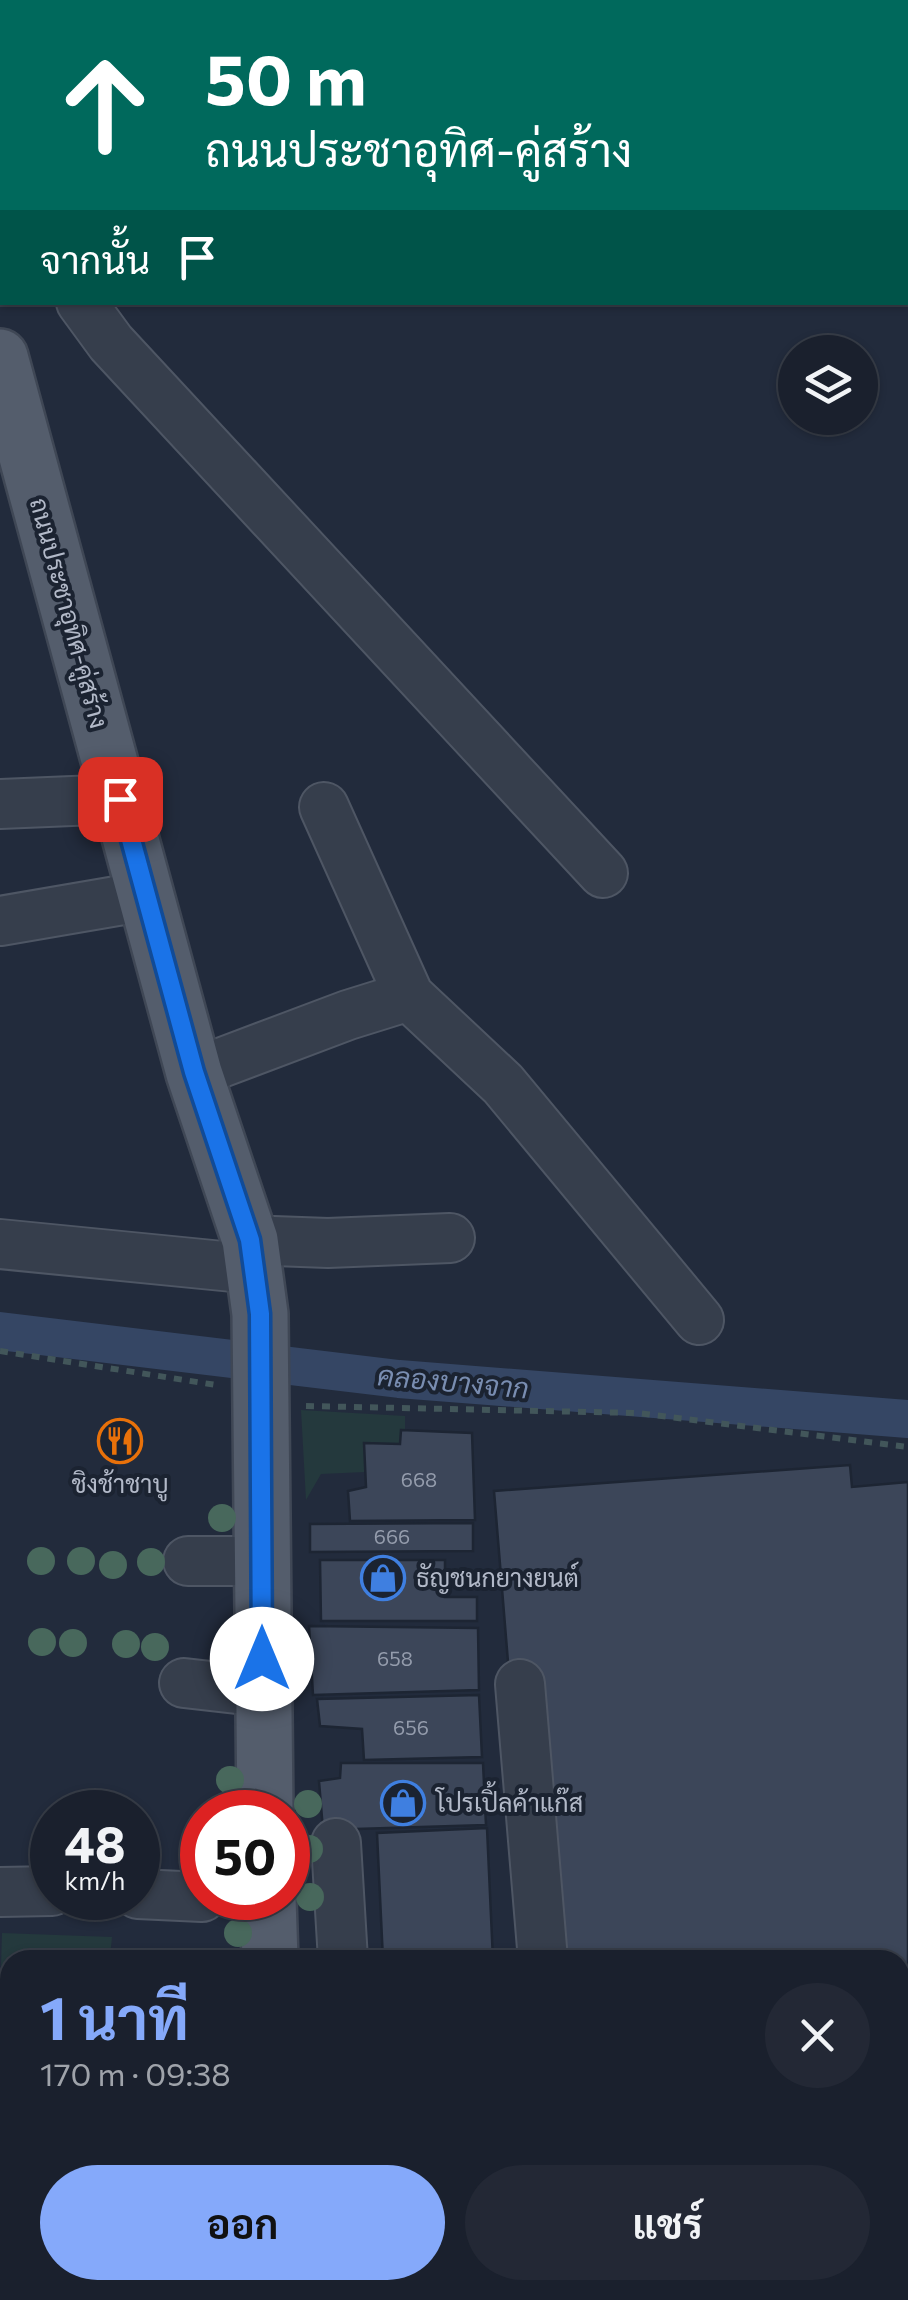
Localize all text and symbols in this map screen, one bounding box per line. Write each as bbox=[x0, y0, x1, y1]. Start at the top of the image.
text: 50 m bbox=[205, 34, 367, 119]
icon: ahead bbox=[40, 40, 170, 170]
text: ถนนประชาอุทิศ-คู่สร้าง bbox=[205, 121, 632, 176]
icon: arrive bbox=[170, 230, 225, 285]
text: จากนั้น bbox=[40, 235, 150, 282]
map controls bbox=[778, 335, 878, 435]
button: layers bbox=[778, 335, 878, 435]
street label: ถนนประชาอุทิศ-คู่สร้าง bbox=[21, 494, 115, 732]
pin bbox=[78, 757, 163, 842]
icon: arrive bbox=[93, 772, 148, 827]
water label: คลองบางจาก bbox=[376, 1357, 530, 1405]
restaurant icon: ชิงช้าชาบู bbox=[97, 1418, 143, 1464]
house number: 668 bbox=[401, 1467, 437, 1491]
place label: ชิงช้าชาบู bbox=[71, 1468, 169, 1502]
house number: 666 bbox=[374, 1524, 410, 1548]
shop icon: ธัญชนกยางยนต์ bbox=[360, 1555, 406, 1601]
place label: ธัญชนกยางยนต์ bbox=[416, 1561, 579, 1594]
position arrow bbox=[210, 1607, 314, 1711]
house number: 658 bbox=[377, 1646, 413, 1670]
house number: 656 bbox=[393, 1715, 429, 1739]
shop icon: โปรเปิ้ลค้าแก๊ส bbox=[380, 1780, 426, 1826]
place label: โปรเปิ้ลค้าแก๊ส bbox=[434, 1781, 583, 1817]
speed limit sign: 50 bbox=[180, 1790, 310, 1920]
text: 48 bbox=[64, 1812, 126, 1873]
text: km/h bbox=[65, 1865, 125, 1895]
text: 1 นาที bbox=[40, 1979, 189, 2052]
button: close bbox=[765, 1983, 870, 2088]
text: 170 m · 09:38 bbox=[40, 2053, 231, 2093]
button: ออก bbox=[40, 2165, 445, 2280]
button: แชร์ bbox=[465, 2165, 870, 2280]

